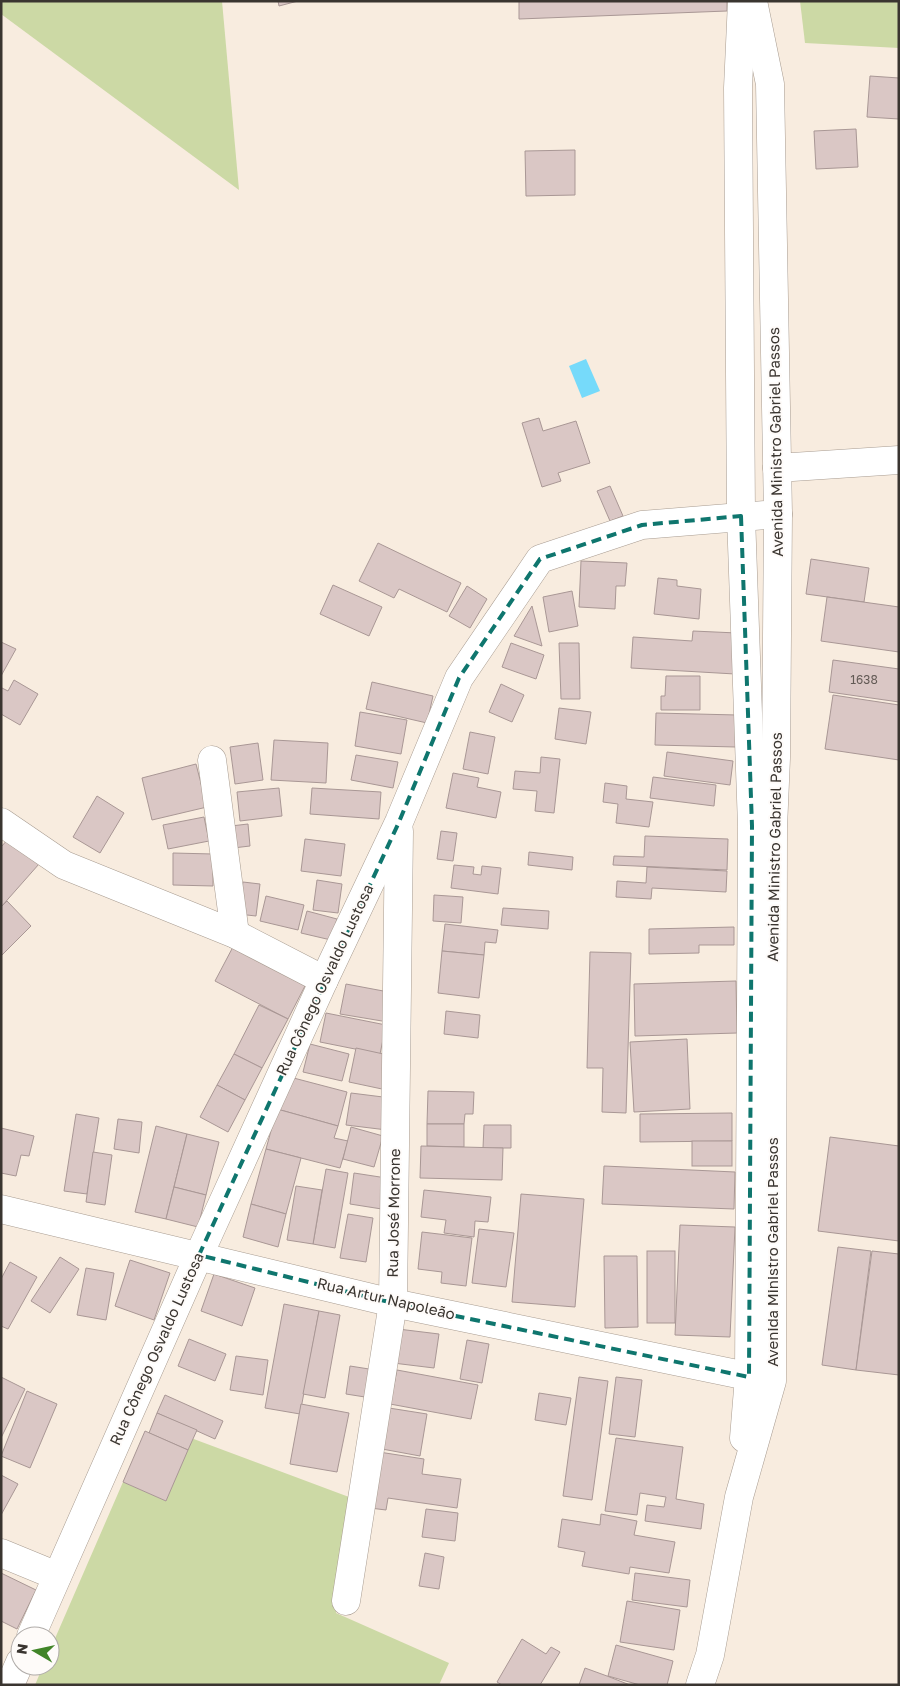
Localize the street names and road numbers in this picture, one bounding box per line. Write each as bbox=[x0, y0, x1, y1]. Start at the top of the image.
street label: Avenida Ministro Gabriel Passos bbox=[764, 327, 786, 557]
street label: Avenida Ministro Gabriel Passos bbox=[763, 732, 785, 962]
street label: Rua Cônego Osvaldo Lustosa bbox=[272, 881, 376, 1078]
street label: Avenida Ministro Gabriel Passos bbox=[763, 1137, 781, 1367]
street label: Rua José Morrone bbox=[383, 1148, 403, 1278]
street label: Rua Cônego Osvaldo Lustosa bbox=[105, 1249, 207, 1448]
street label: Rua Artur Napoleão bbox=[315, 1273, 457, 1323]

